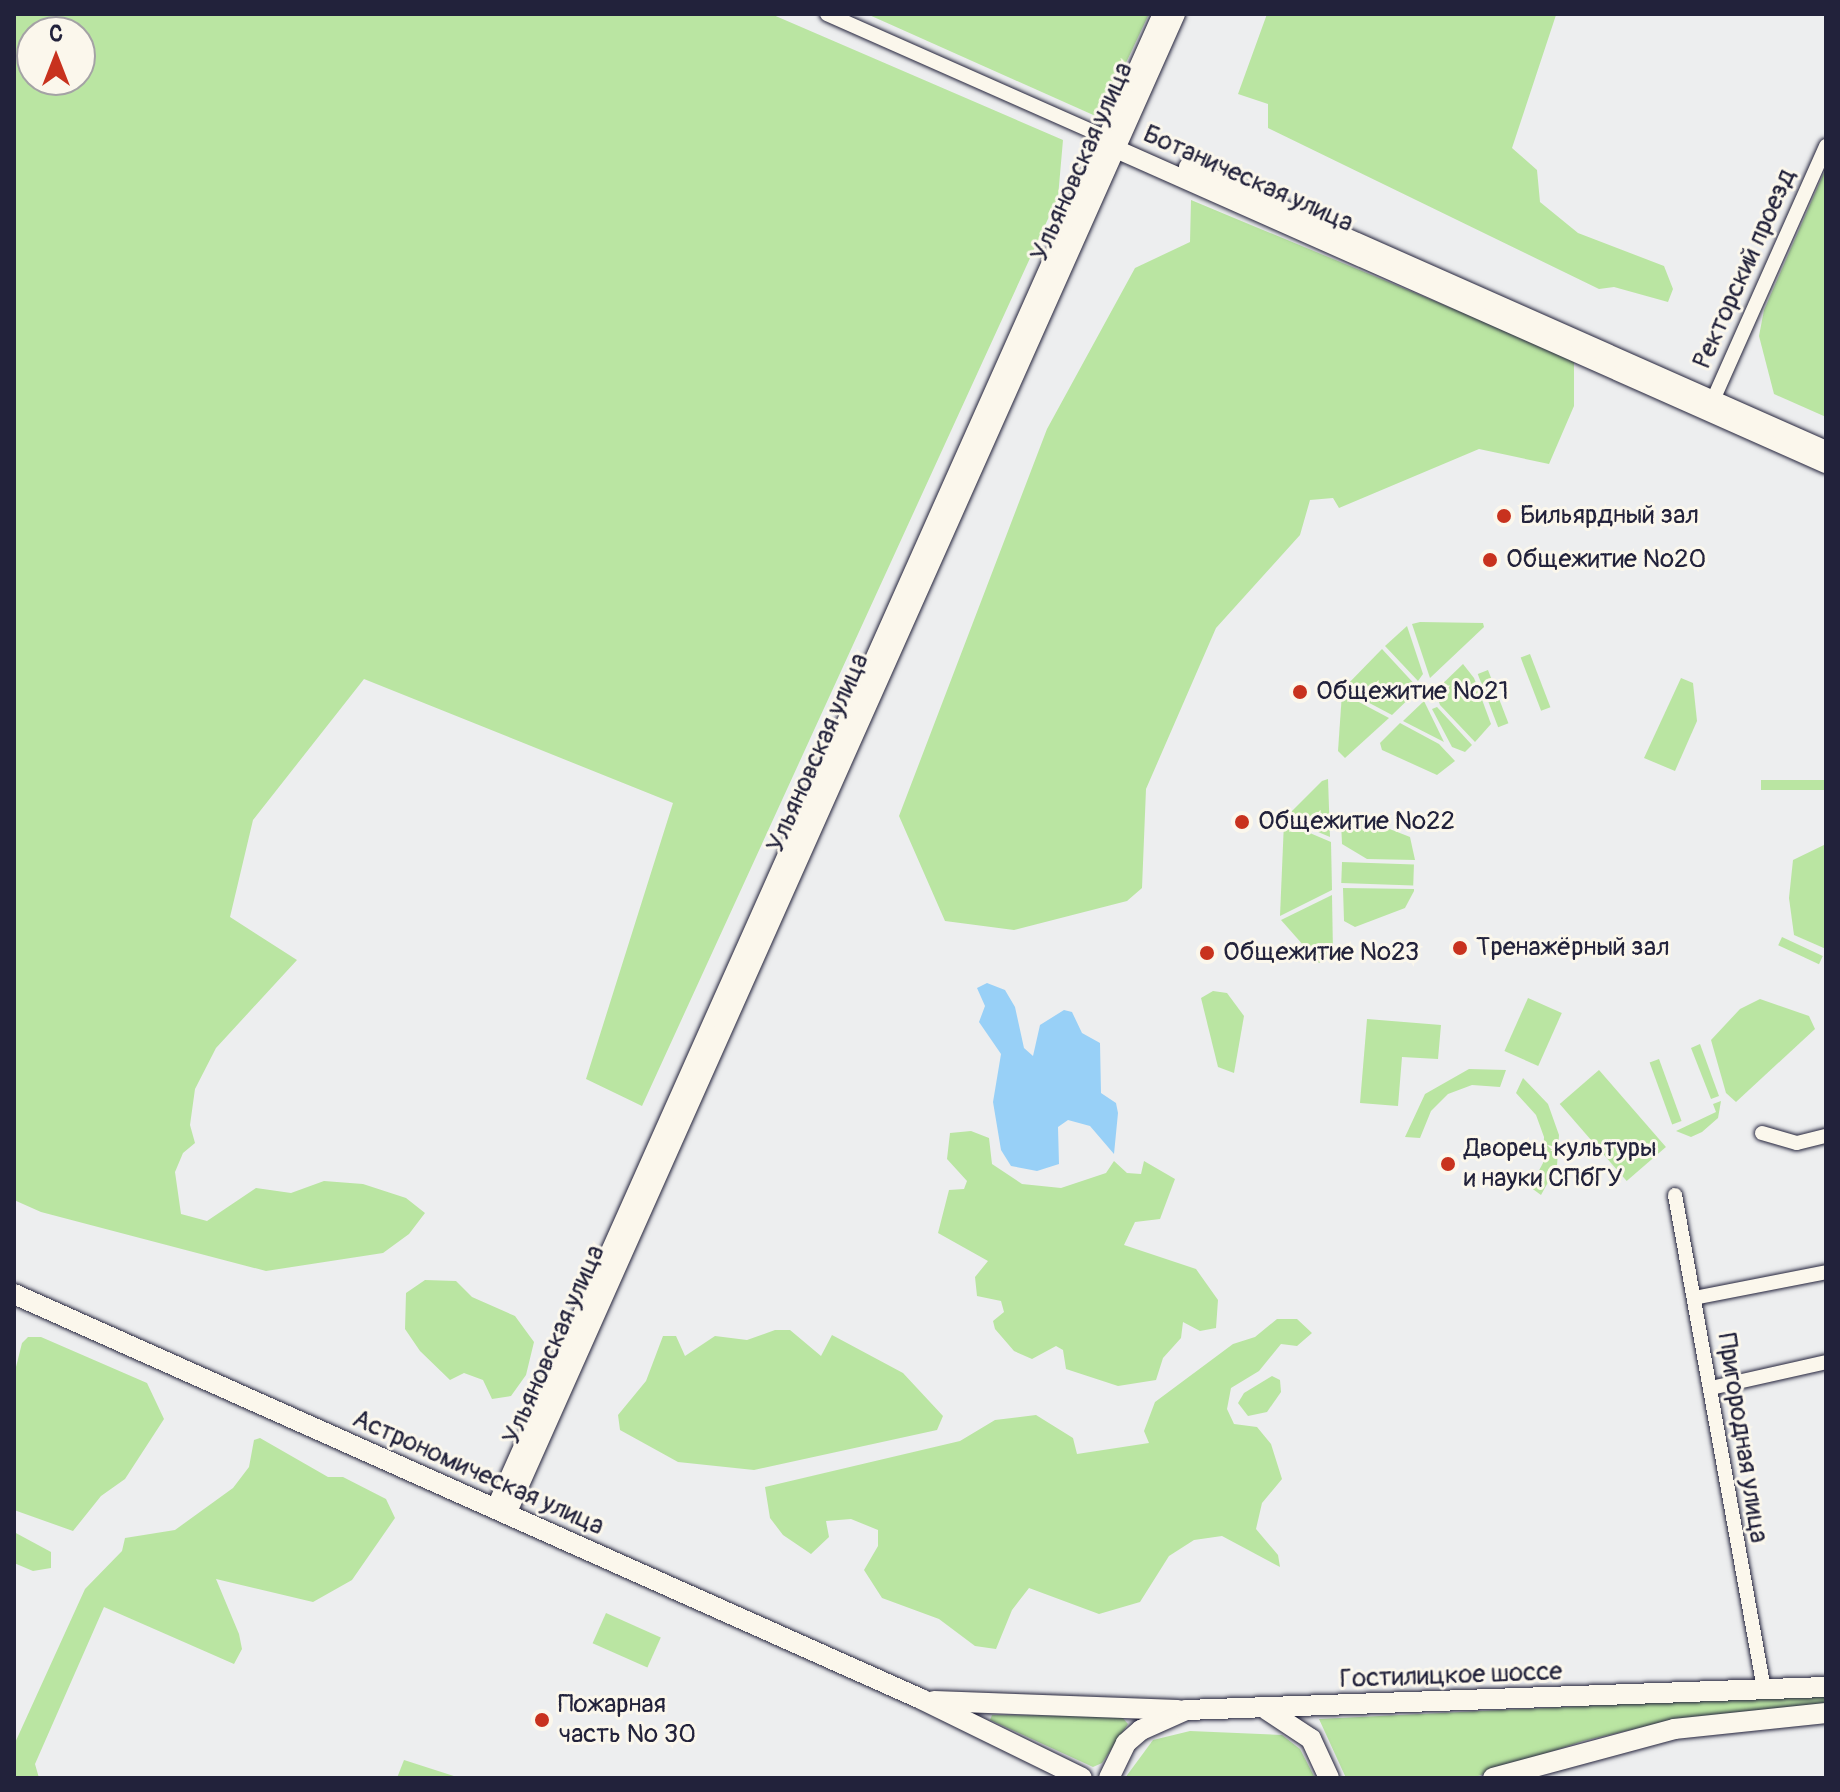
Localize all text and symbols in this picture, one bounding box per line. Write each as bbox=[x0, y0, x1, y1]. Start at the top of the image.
north arrow bbox=[16, 16, 96, 96]
text: С bbox=[49, 20, 63, 48]
street label: Ульяновская улица bbox=[1024, 58, 1140, 266]
street label: Ботаническая улица bbox=[1138, 119, 1358, 239]
street label: Ректорский проезд bbox=[1687, 164, 1803, 374]
place label: Бильярдный зал bbox=[1520, 500, 1699, 532]
marker: Бильярдный зал bbox=[1495, 507, 1513, 525]
place label: Общежитие №20 bbox=[1506, 544, 1706, 576]
marker: Общежитие №20 bbox=[1481, 551, 1499, 569]
street label: Ульяновская улица bbox=[760, 649, 876, 857]
place label: Общежитие №21 bbox=[1316, 676, 1509, 708]
marker: Общежитие №21 bbox=[1291, 683, 1309, 701]
place label: Общежитие №22 bbox=[1258, 806, 1455, 838]
marker: Общежитие №22 bbox=[1233, 813, 1251, 831]
place label: Тренажёрный зал bbox=[1476, 932, 1670, 964]
place label: Общежитие №23 bbox=[1223, 937, 1419, 969]
marker: Тренажёрный зал bbox=[1451, 939, 1469, 957]
marker: Общежитие №23 bbox=[1198, 944, 1216, 962]
place label: Дворец культуры и науки СПбГУ bbox=[1464, 1133, 1657, 1194]
marker: Дворец культуры и науки СПбГУ bbox=[1439, 1155, 1457, 1173]
street label: Ульяновская улица bbox=[496, 1241, 612, 1449]
street label: Пригородная улица bbox=[1710, 1331, 1774, 1545]
street label: Астрономическая улица bbox=[348, 1403, 608, 1543]
street label: Гостилицкое шоссе bbox=[1339, 1657, 1563, 1695]
place label: Пожарная часть № 30 bbox=[558, 1689, 696, 1750]
marker: Пожарная часть № 30 bbox=[533, 1711, 551, 1729]

